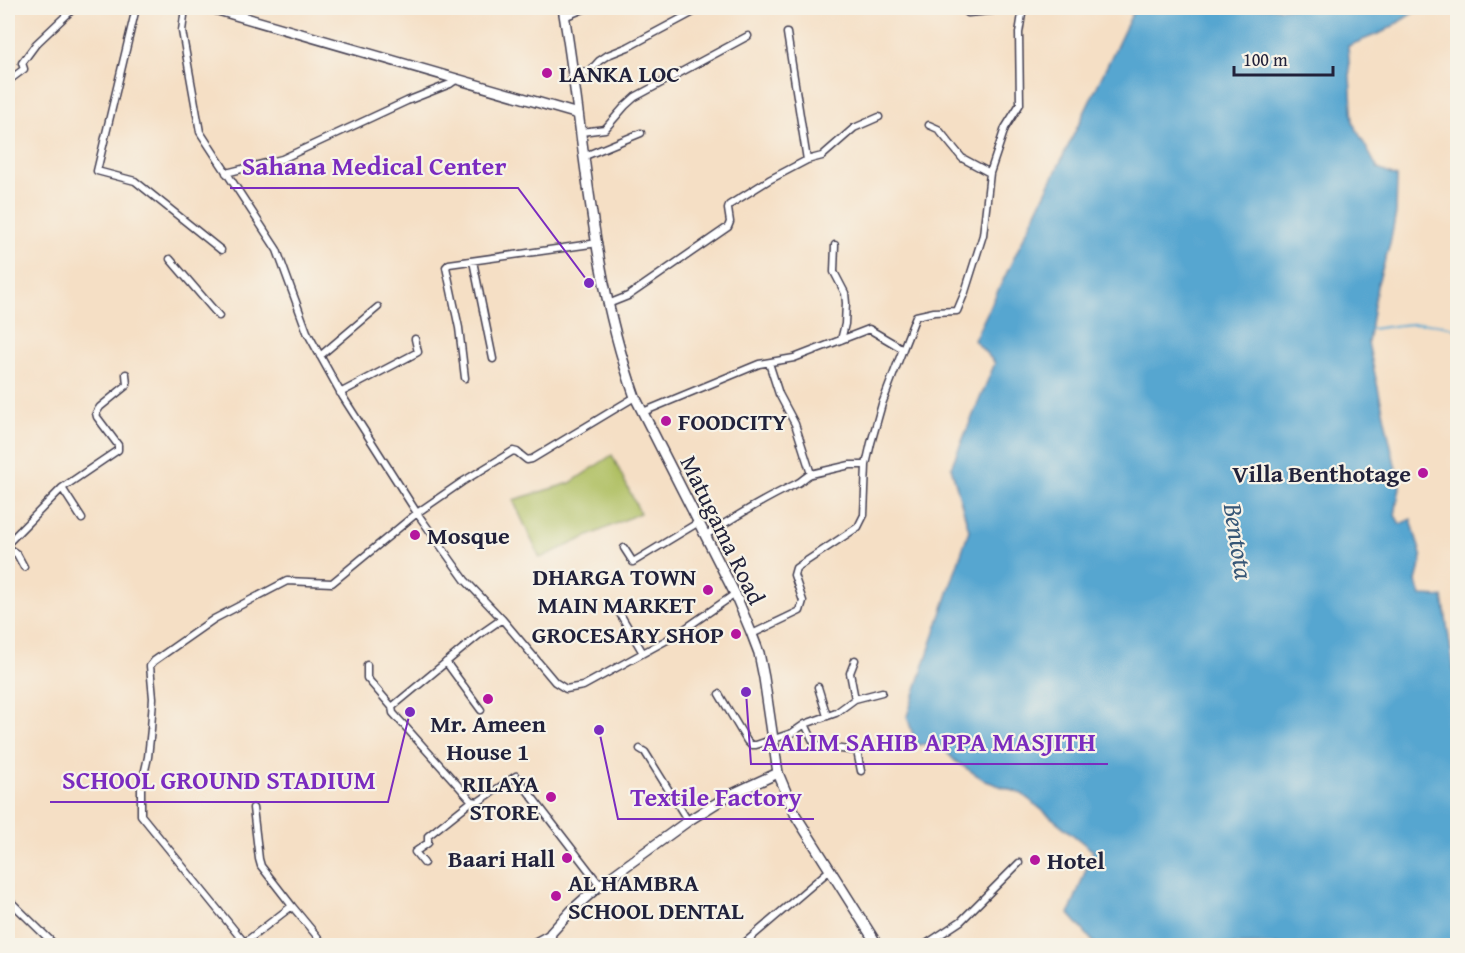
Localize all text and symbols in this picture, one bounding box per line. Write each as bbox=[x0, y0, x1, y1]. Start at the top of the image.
scale bar bbox=[1234, 39, 1333, 77]
text: 100 m bbox=[1243, 46, 1288, 73]
place label: LANKA LOC bbox=[559, 56, 680, 91]
marker: LANKA LOC bbox=[540, 66, 554, 80]
callout: Sahana Medical Center bbox=[230, 144, 518, 188]
text: Sahana Medical Center bbox=[242, 146, 506, 185]
place label: FOODCITY bbox=[678, 404, 787, 439]
marker: FOODCITY bbox=[659, 414, 673, 428]
street label: Matugama Road bbox=[672, 449, 774, 611]
place label: Villa Benthotage bbox=[1232, 456, 1411, 491]
marker: Villa Benthotage bbox=[1416, 466, 1430, 480]
water label: Bentota bbox=[1214, 499, 1264, 582]
place label: Mosque bbox=[427, 518, 510, 553]
marker: Mosque bbox=[408, 528, 422, 542]
place label: DHARGA TOWN MAIN MARKET bbox=[533, 559, 696, 622]
marker: DHARGA TOWN MAIN MARKET bbox=[701, 583, 715, 597]
place label: GROCESARY SHOP bbox=[532, 617, 724, 652]
marker: GROCESARY SHOP bbox=[729, 627, 743, 641]
marker: Mr. Ameen House 1 bbox=[481, 692, 495, 706]
place label: Mr. Ameen House 1 bbox=[430, 706, 546, 769]
callout: AALIM SAHIB APPA MASJITH bbox=[751, 720, 1108, 764]
text: AALIM SAHIB APPA MASJITH bbox=[762, 722, 1096, 761]
callout: SCHOOL GROUND STADIUM bbox=[50, 758, 388, 802]
text: SCHOOL GROUND STADIUM bbox=[62, 760, 376, 799]
place label: RILAYA STORE bbox=[462, 766, 540, 829]
callout: Textile Factory bbox=[618, 775, 814, 819]
text: Textile Factory bbox=[630, 777, 802, 816]
marker: RILAYA STORE bbox=[544, 790, 558, 804]
place label: Baari Hall bbox=[448, 841, 556, 876]
place label: Hotel bbox=[1047, 843, 1105, 878]
marker: Baari Hall bbox=[560, 851, 574, 865]
marker: Hotel bbox=[1028, 853, 1042, 867]
place label: AL HAMBRA SCHOOL DENTAL bbox=[568, 865, 744, 928]
marker: AL HAMBRA SCHOOL DENTAL bbox=[549, 889, 563, 903]

